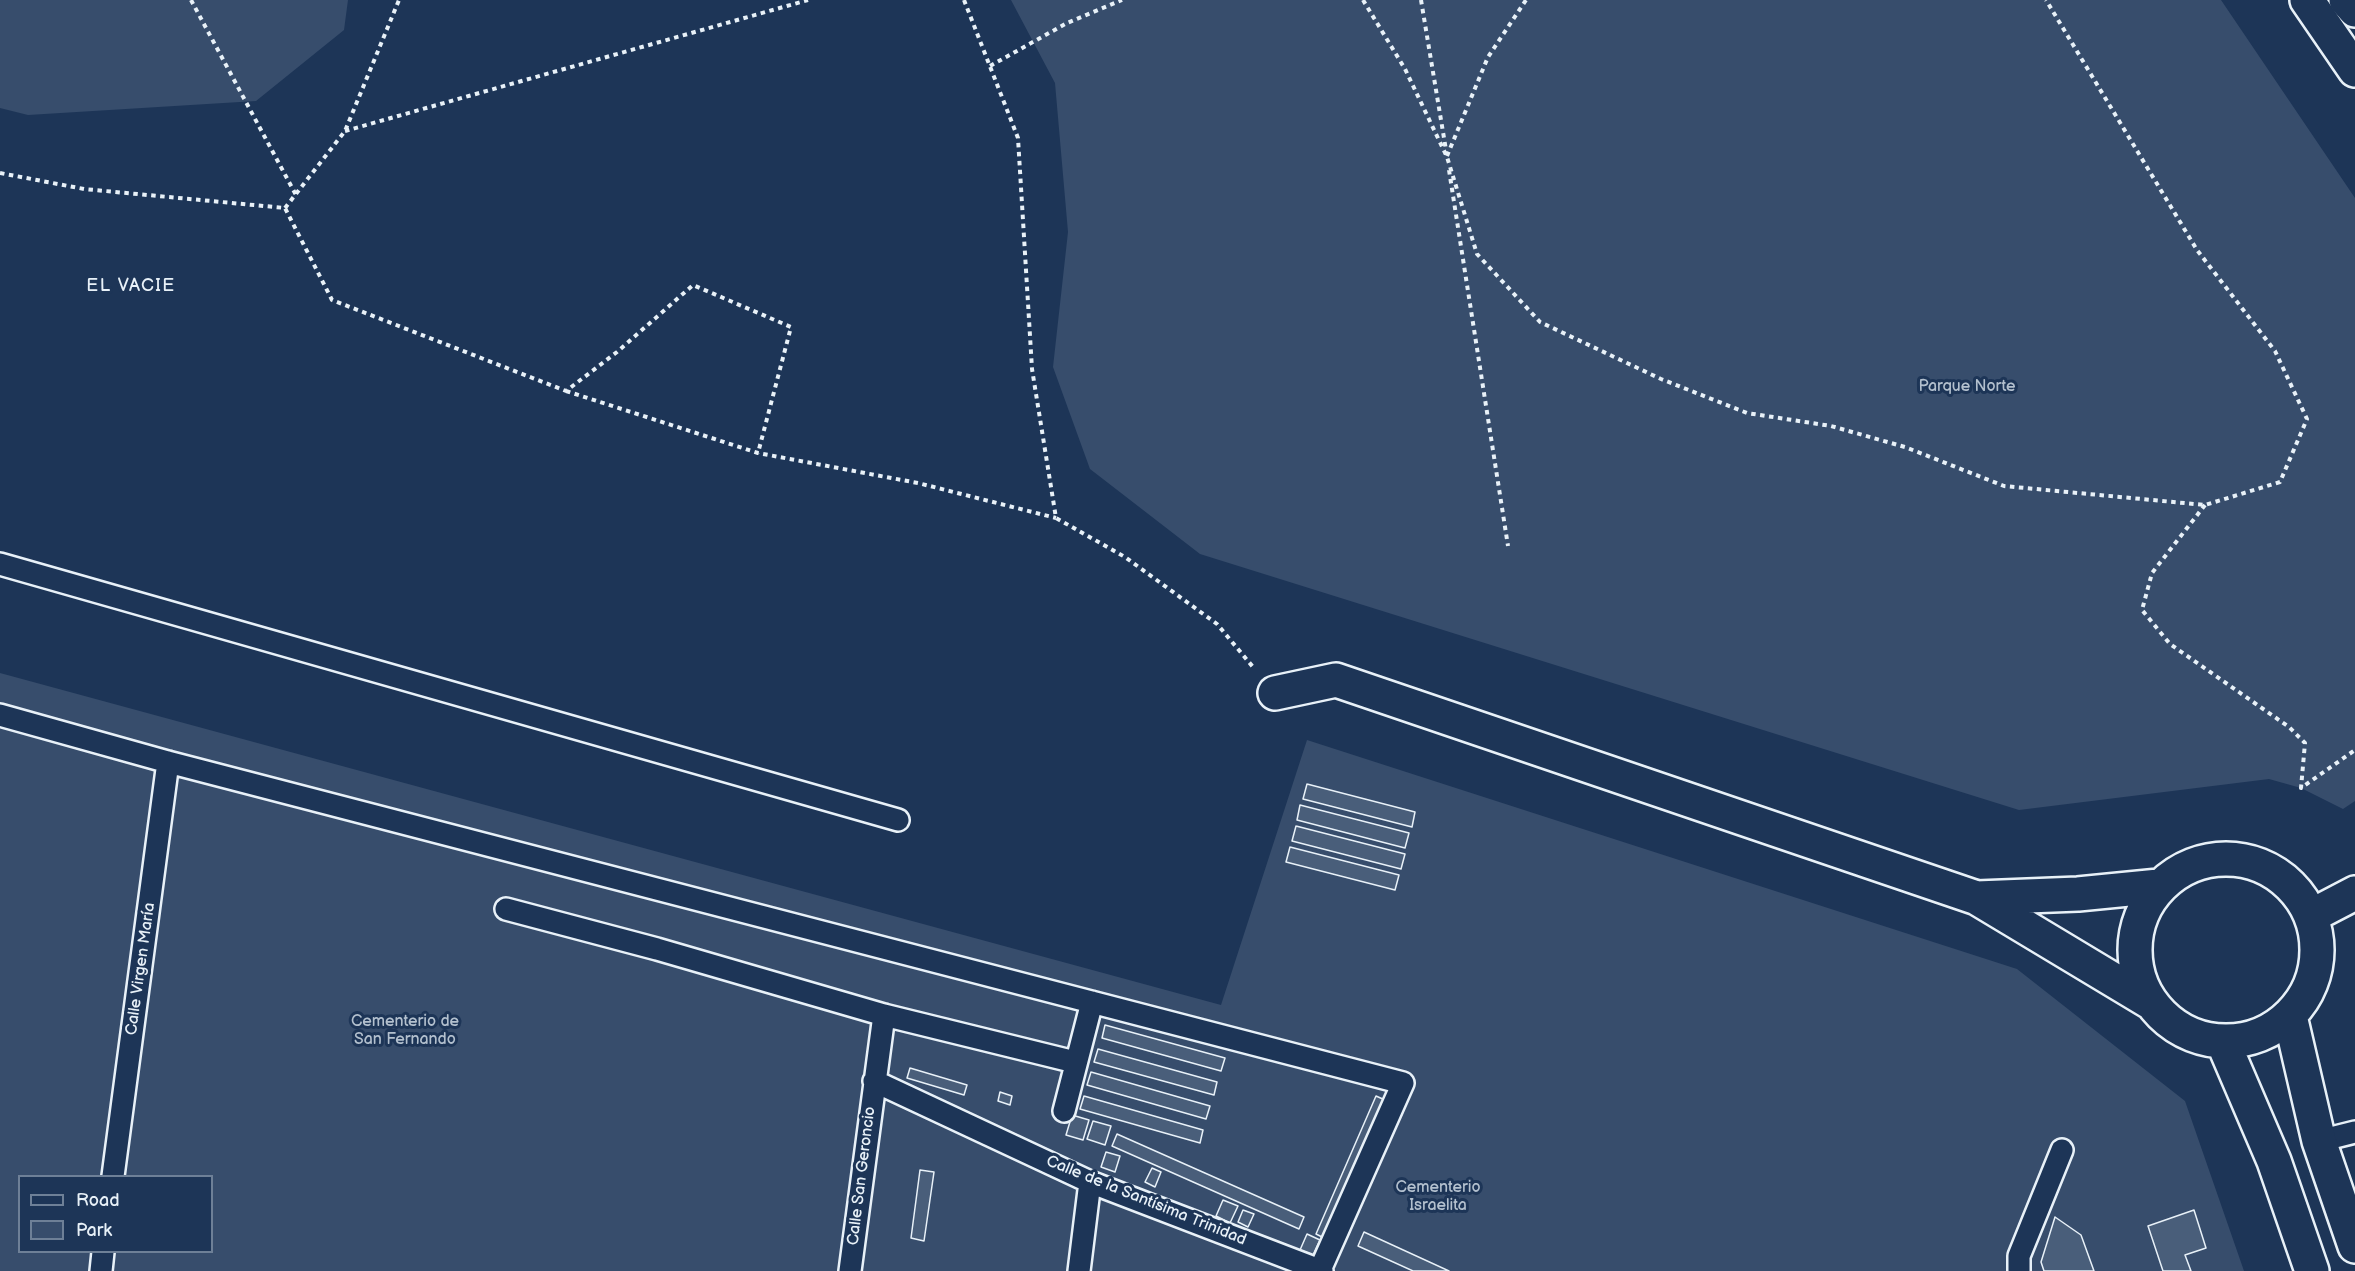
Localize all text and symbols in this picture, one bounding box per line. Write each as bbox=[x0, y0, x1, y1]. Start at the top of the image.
district label: EL VACIE bbox=[86, 275, 176, 297]
park label: Parque Norte bbox=[1919, 377, 2015, 397]
street label: Calle Virgen María bbox=[122, 901, 160, 1037]
park label: Cementerio de San Fernando bbox=[351, 1012, 459, 1050]
street label: Calle San Geroncio bbox=[844, 1105, 880, 1247]
street label: Calle de la Santísima Trinidad bbox=[1043, 1152, 1249, 1250]
legend bbox=[18, 1175, 213, 1253]
park label: Cementerio Israelita bbox=[1395, 1178, 1481, 1216]
text: Road bbox=[76, 1190, 120, 1211]
text: Park bbox=[76, 1220, 112, 1241]

